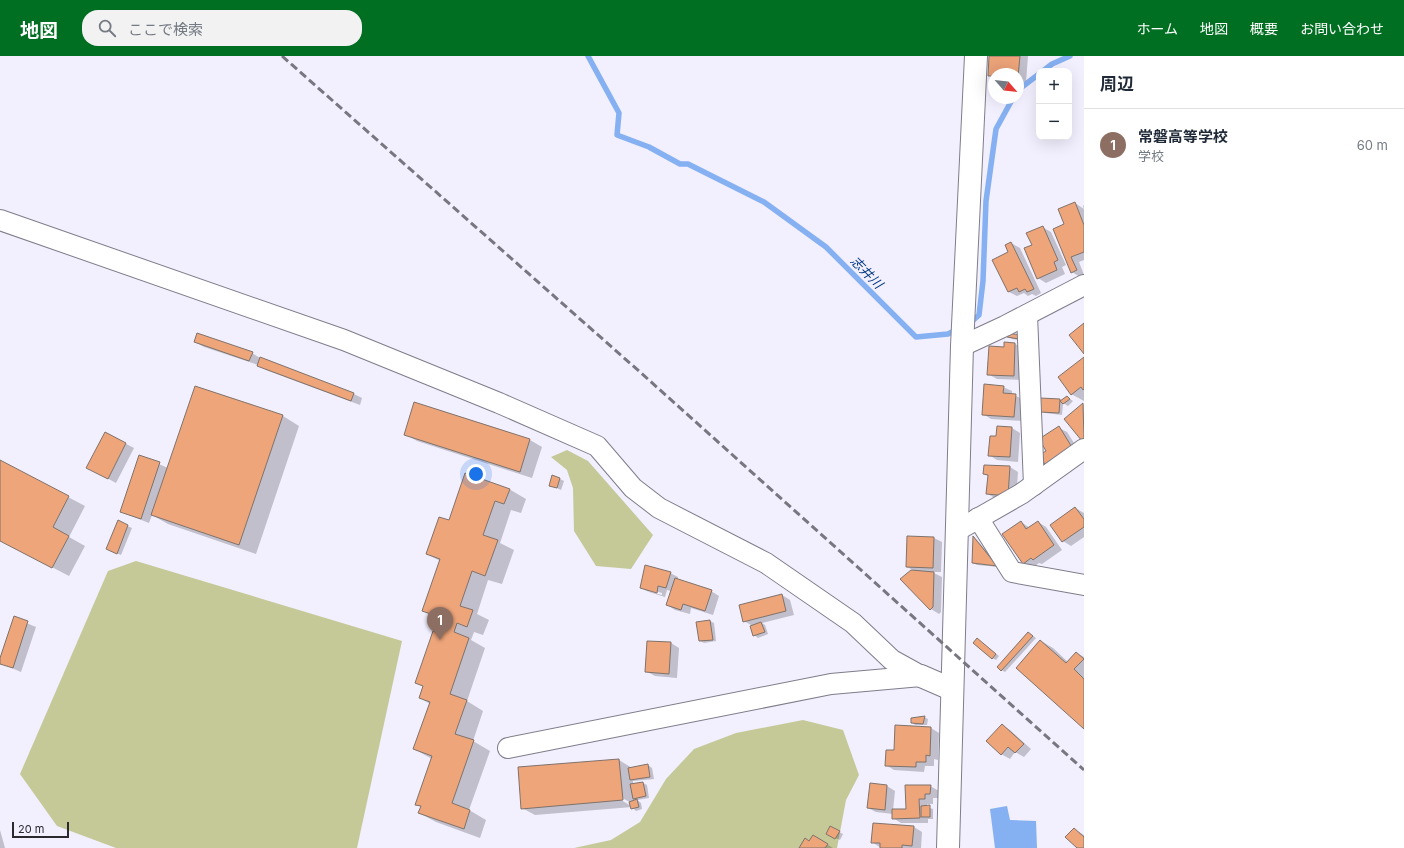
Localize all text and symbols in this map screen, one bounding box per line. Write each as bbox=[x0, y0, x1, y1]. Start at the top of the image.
search box bbox=[82, 10, 362, 46]
icon: search bbox=[96, 17, 118, 39]
text: 地図 bbox=[20, 19, 58, 42]
text: ここで検索 bbox=[128, 20, 203, 39]
text: ホーム bbox=[1136, 20, 1178, 37]
text: 地図 bbox=[1200, 20, 1228, 37]
text: 概要 bbox=[1250, 20, 1278, 37]
text: お問い合わせ bbox=[1300, 20, 1384, 37]
north arrow bbox=[988, 68, 1024, 104]
map controls bbox=[1036, 68, 1072, 140]
button: + bbox=[1036, 68, 1072, 104]
text: 周辺 bbox=[1100, 74, 1134, 94]
button: − bbox=[1036, 104, 1072, 140]
text: 常磐高等学校 bbox=[1138, 127, 1228, 146]
text: 1 bbox=[1110, 137, 1116, 153]
text: 60 m bbox=[1357, 137, 1388, 153]
text: 学校 bbox=[1138, 148, 1164, 164]
water label: 志井川 bbox=[848, 253, 888, 293]
your location bbox=[466, 464, 486, 484]
pin: 1 bbox=[427, 607, 453, 640]
scale bar bbox=[12, 820, 69, 839]
text: 20 m bbox=[18, 822, 44, 836]

